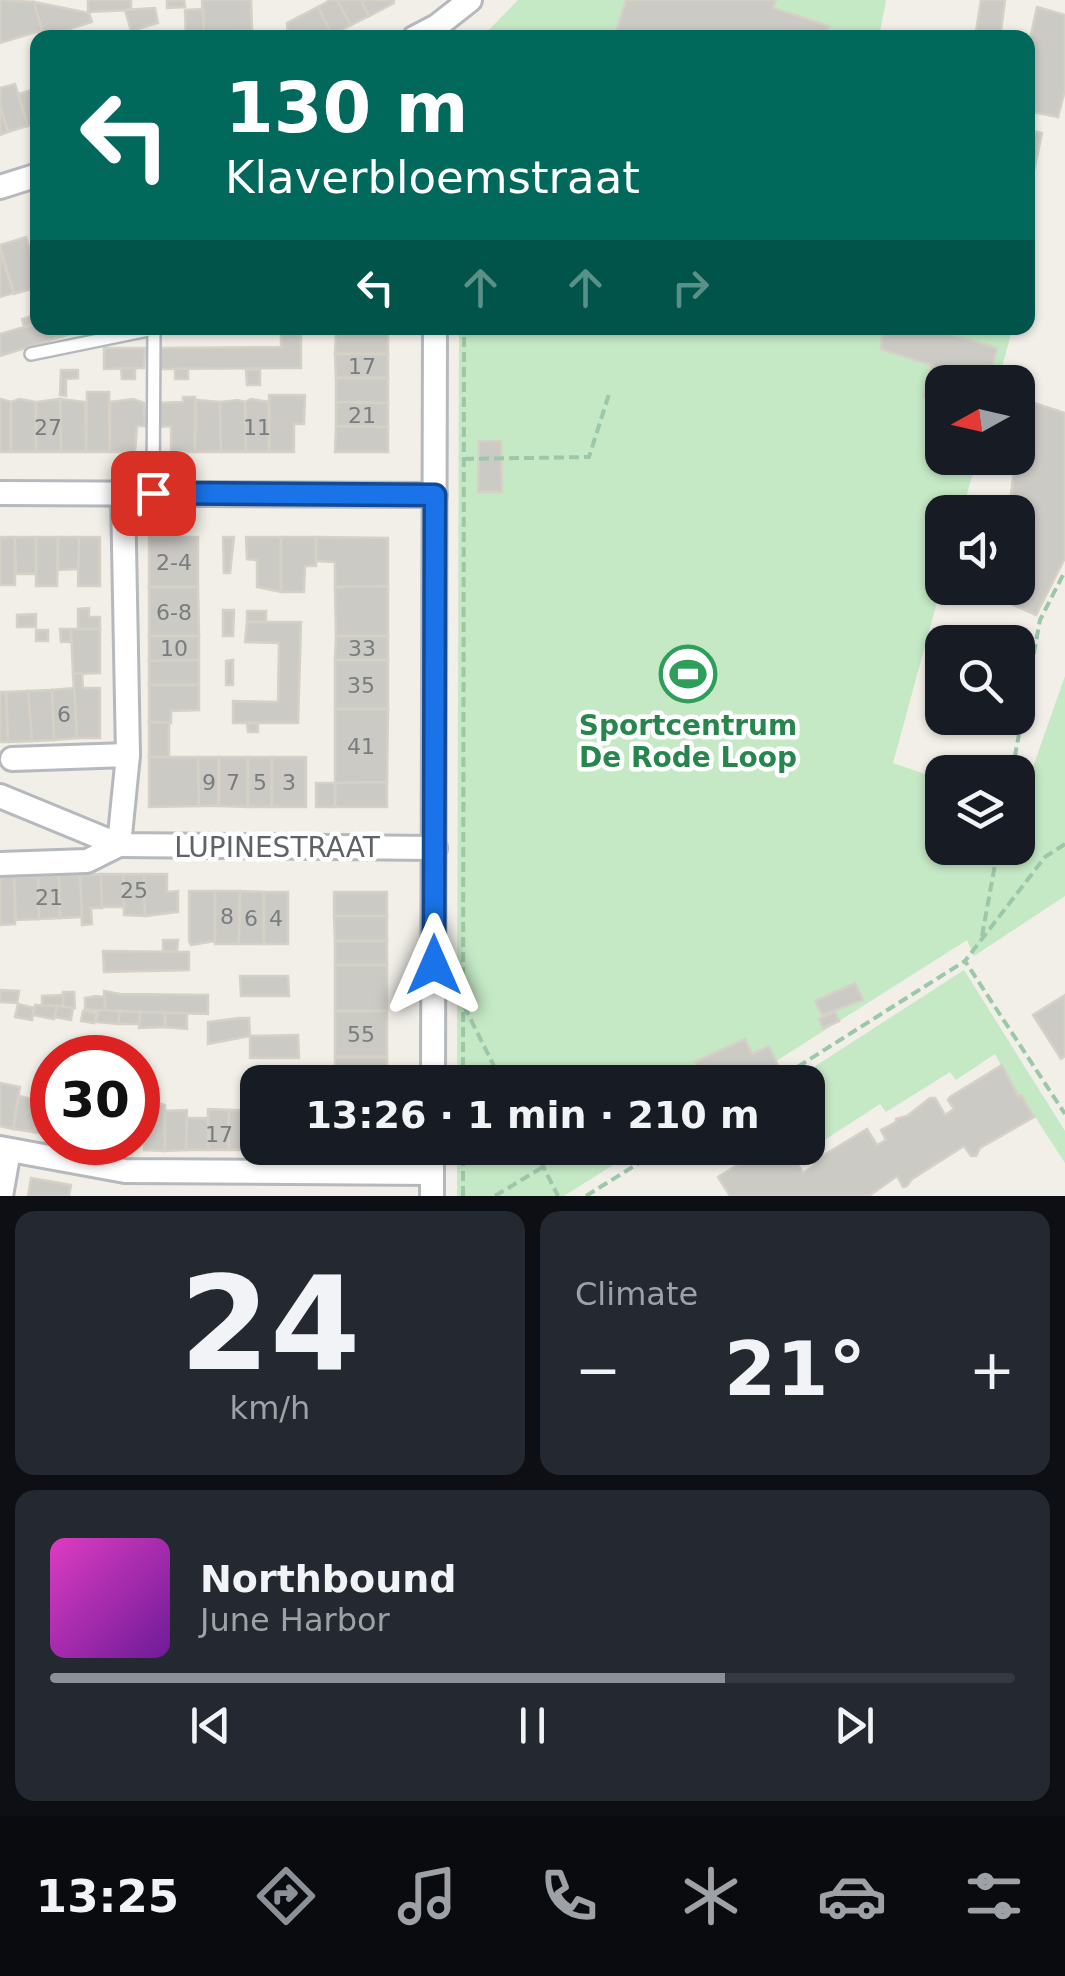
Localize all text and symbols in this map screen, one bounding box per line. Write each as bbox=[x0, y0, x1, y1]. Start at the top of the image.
text: 130 m bbox=[225, 67, 468, 149]
icon: left bbox=[60, 70, 190, 200]
text: Klaverbloemstraat bbox=[225, 151, 640, 204]
icon: left bbox=[348, 260, 403, 315]
icon: ahead bbox=[453, 260, 508, 315]
icon: ahead bbox=[558, 260, 613, 315]
icon: right bbox=[663, 260, 718, 315]
house number: 17 bbox=[348, 354, 376, 379]
north arrow bbox=[925, 365, 1035, 475]
map controls bbox=[925, 365, 1035, 865]
house number: 21 bbox=[348, 403, 376, 428]
house number: 27 bbox=[34, 415, 62, 440]
house number: 11 bbox=[243, 415, 271, 440]
pin bbox=[111, 451, 196, 536]
icon: arrive bbox=[126, 466, 181, 521]
button: sound bbox=[925, 495, 1035, 605]
house number: 2-4 bbox=[156, 550, 192, 575]
house number: 6-8 bbox=[156, 600, 192, 625]
button: search bbox=[925, 625, 1035, 735]
house number: 10 bbox=[160, 636, 188, 661]
house number: 33 bbox=[348, 636, 376, 661]
sports icon: Sportcentrum De Rode Loop bbox=[658, 644, 718, 704]
house number: 35 bbox=[347, 673, 375, 698]
house number: 6 bbox=[57, 702, 71, 727]
place label: Sportcentrum De Rode Loop bbox=[579, 709, 797, 774]
house number: 41 bbox=[347, 734, 375, 759]
button: layers bbox=[925, 755, 1035, 865]
house number: 9 bbox=[202, 770, 216, 795]
house number: 7 bbox=[226, 770, 240, 795]
house number: 5 bbox=[253, 770, 267, 795]
house number: 3 bbox=[282, 770, 296, 795]
street label: LUPINESTRAAT bbox=[174, 831, 381, 864]
house number: 25 bbox=[120, 878, 148, 903]
house number: 21 bbox=[35, 885, 63, 910]
house number: 8 bbox=[220, 904, 234, 929]
house number: 6 bbox=[244, 906, 258, 931]
house number: 4 bbox=[269, 906, 283, 931]
position arrow bbox=[382, 913, 486, 1017]
house number: 55 bbox=[347, 1022, 375, 1047]
speed limit sign: 30 bbox=[30, 1035, 160, 1165]
text: 13:26 · 1 min · 210 m bbox=[305, 1093, 760, 1137]
house number: 17 bbox=[205, 1122, 233, 1147]
text: 24 bbox=[180, 1248, 360, 1400]
text: Climate bbox=[575, 1275, 698, 1313]
text: 21° bbox=[724, 1325, 866, 1413]
text: − bbox=[575, 1338, 621, 1402]
text: + bbox=[969, 1338, 1015, 1402]
text: km/h bbox=[230, 1389, 310, 1427]
text: Northbound bbox=[200, 1557, 456, 1601]
text: June Harbor bbox=[200, 1601, 390, 1639]
icon: previous bbox=[183, 1698, 238, 1753]
icon: pause bbox=[505, 1698, 560, 1753]
icon: next bbox=[827, 1698, 882, 1753]
icon: directions bbox=[251, 1861, 321, 1931]
icon: music bbox=[392, 1861, 462, 1931]
icon: phone bbox=[534, 1861, 604, 1931]
icon: climate bbox=[676, 1861, 746, 1931]
icon: car bbox=[817, 1861, 887, 1931]
icon: filters bbox=[959, 1861, 1029, 1931]
text: 13:25 bbox=[36, 1870, 179, 1923]

